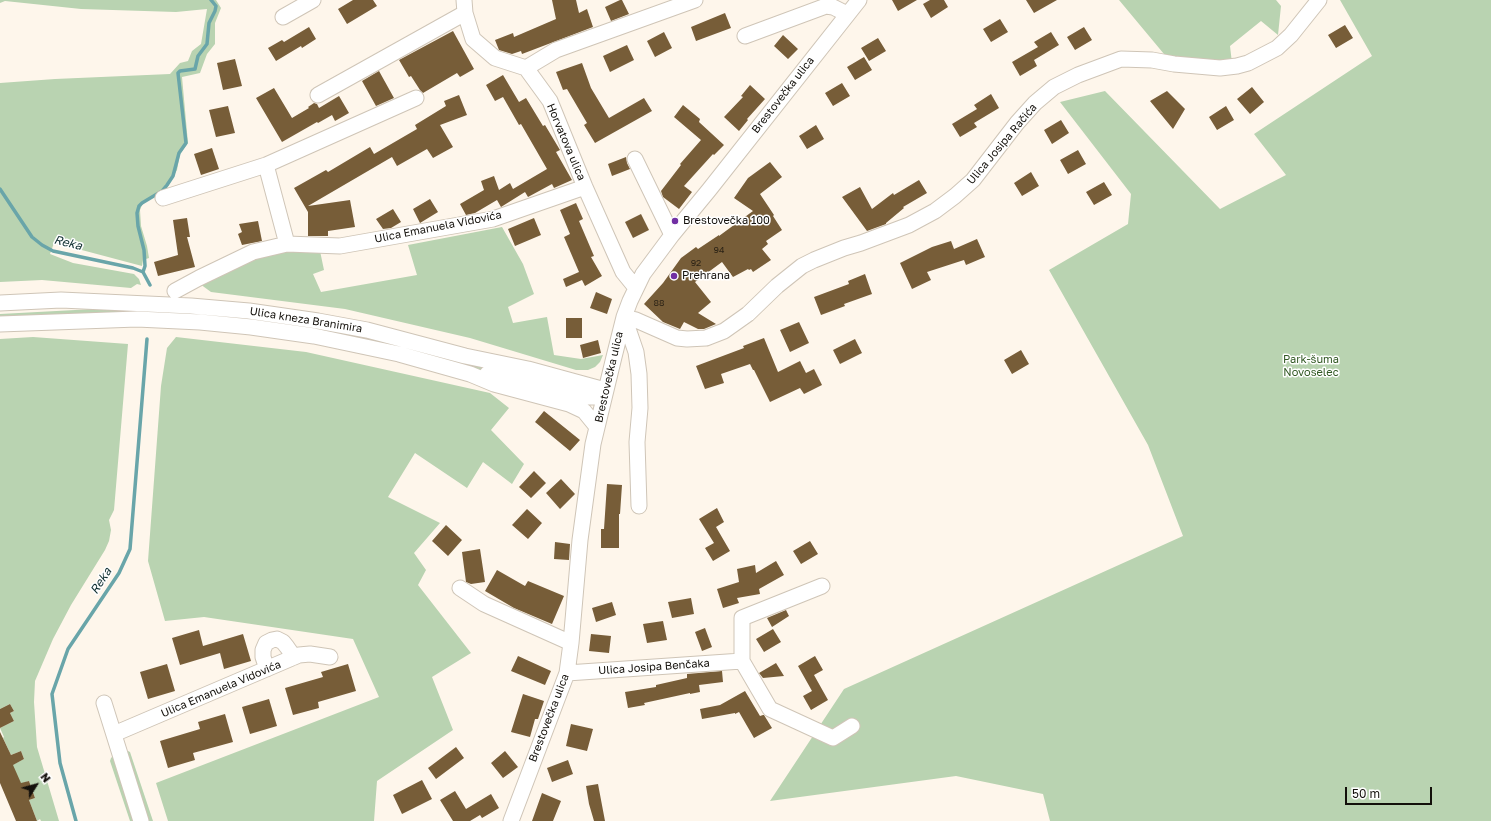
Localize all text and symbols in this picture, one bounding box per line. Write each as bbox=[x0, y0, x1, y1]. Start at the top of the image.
street label: Brestovečka ulica bbox=[749, 54, 817, 136]
street label: Horvatova ulica bbox=[544, 101, 588, 183]
street label: Ulica Josipa Račića bbox=[964, 101, 1040, 187]
street label: Ulica Emanuela Vidovića bbox=[373, 208, 503, 246]
place label: Brestovečka 100 bbox=[683, 214, 770, 228]
marker: Brestovečka 100 bbox=[670, 216, 680, 226]
water label: Reka bbox=[52, 233, 84, 253]
house number: 94 bbox=[714, 245, 724, 255]
house number: 92 bbox=[691, 258, 701, 268]
place label: Prehrana bbox=[682, 269, 730, 283]
marker: Prehrana bbox=[669, 271, 679, 281]
house number: 88 bbox=[654, 298, 664, 308]
street label: Ulica kneza Branimira bbox=[249, 305, 363, 335]
street label: Brestovečka ulica bbox=[592, 330, 626, 424]
park label: Park-šuma Novoselec bbox=[1283, 353, 1339, 379]
water label: Reka bbox=[87, 565, 115, 597]
street label: Ulica Josipa Benčaka bbox=[598, 657, 710, 677]
street label: Ulica Emanuela Vidovića bbox=[159, 658, 283, 720]
street label: Brestovečka ulica bbox=[526, 672, 572, 764]
north arrow bbox=[16, 765, 56, 805]
text: N bbox=[38, 770, 54, 785]
scale bar bbox=[1347, 779, 1434, 805]
text: 50 m bbox=[1352, 786, 1380, 801]

